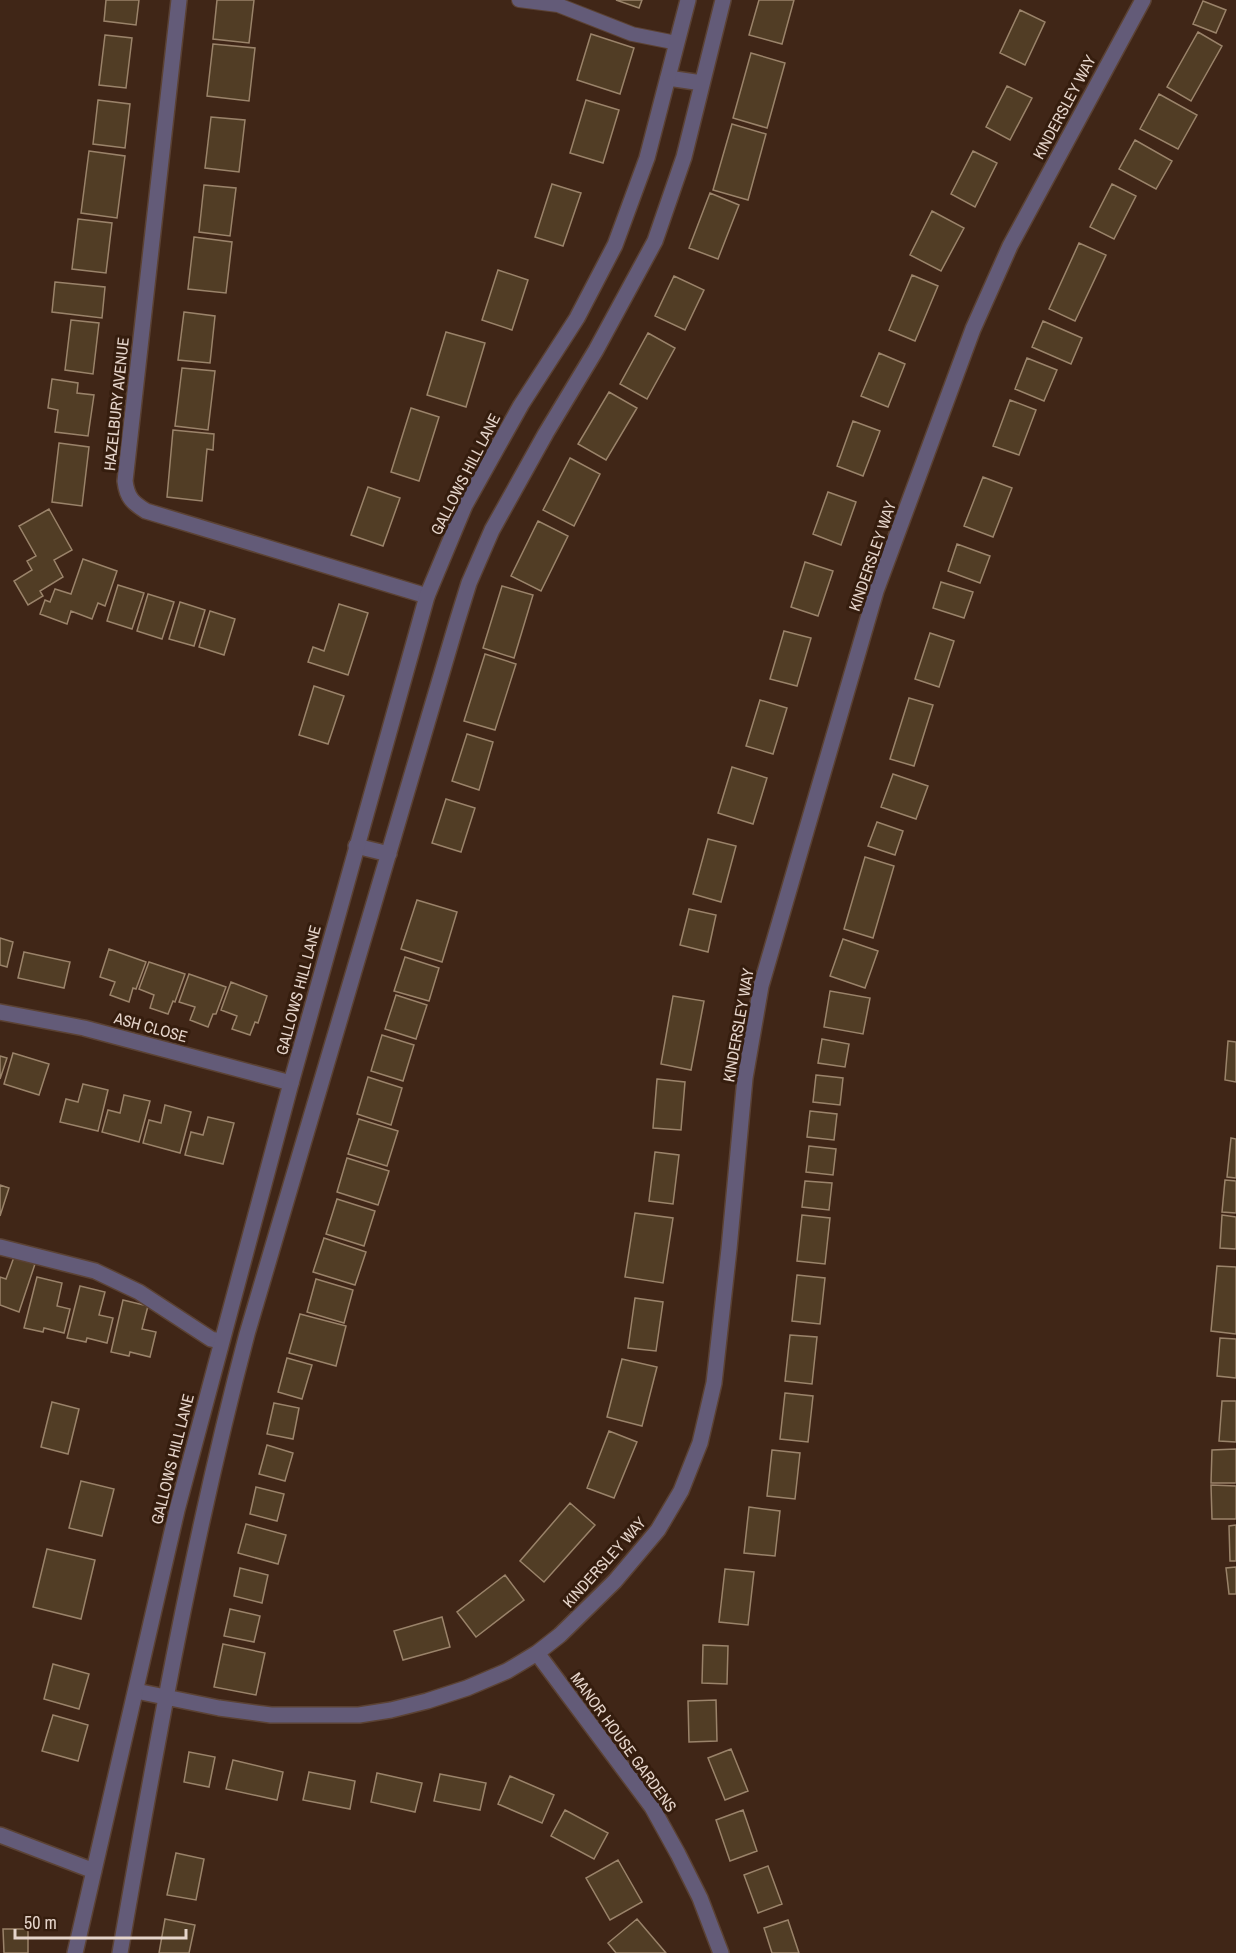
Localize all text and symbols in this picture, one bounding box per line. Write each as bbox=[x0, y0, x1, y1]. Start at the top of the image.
street label: KINDERSLEY WAY bbox=[1027, 51, 1101, 163]
street label: HAZELBURY AVENUE bbox=[98, 336, 134, 472]
street label: GALLOWS HILL LANE bbox=[425, 409, 505, 539]
street label: KINDERSLEY WAY bbox=[843, 498, 901, 614]
street label: GALLOWS HILL LANE bbox=[270, 923, 326, 1057]
street label: KINDERSLEY WAY bbox=[717, 966, 759, 1084]
street label: ASH CLOSE bbox=[111, 1006, 190, 1047]
street label: GALLOWS HILL LANE bbox=[145, 1391, 199, 1527]
street label: KINDERSLEY WAY bbox=[557, 1512, 651, 1612]
street label: MANOR HOUSE GARDENS bbox=[566, 1668, 682, 1816]
scale bar bbox=[15, 1902, 186, 1940]
text: 50 m bbox=[24, 1910, 57, 1935]

